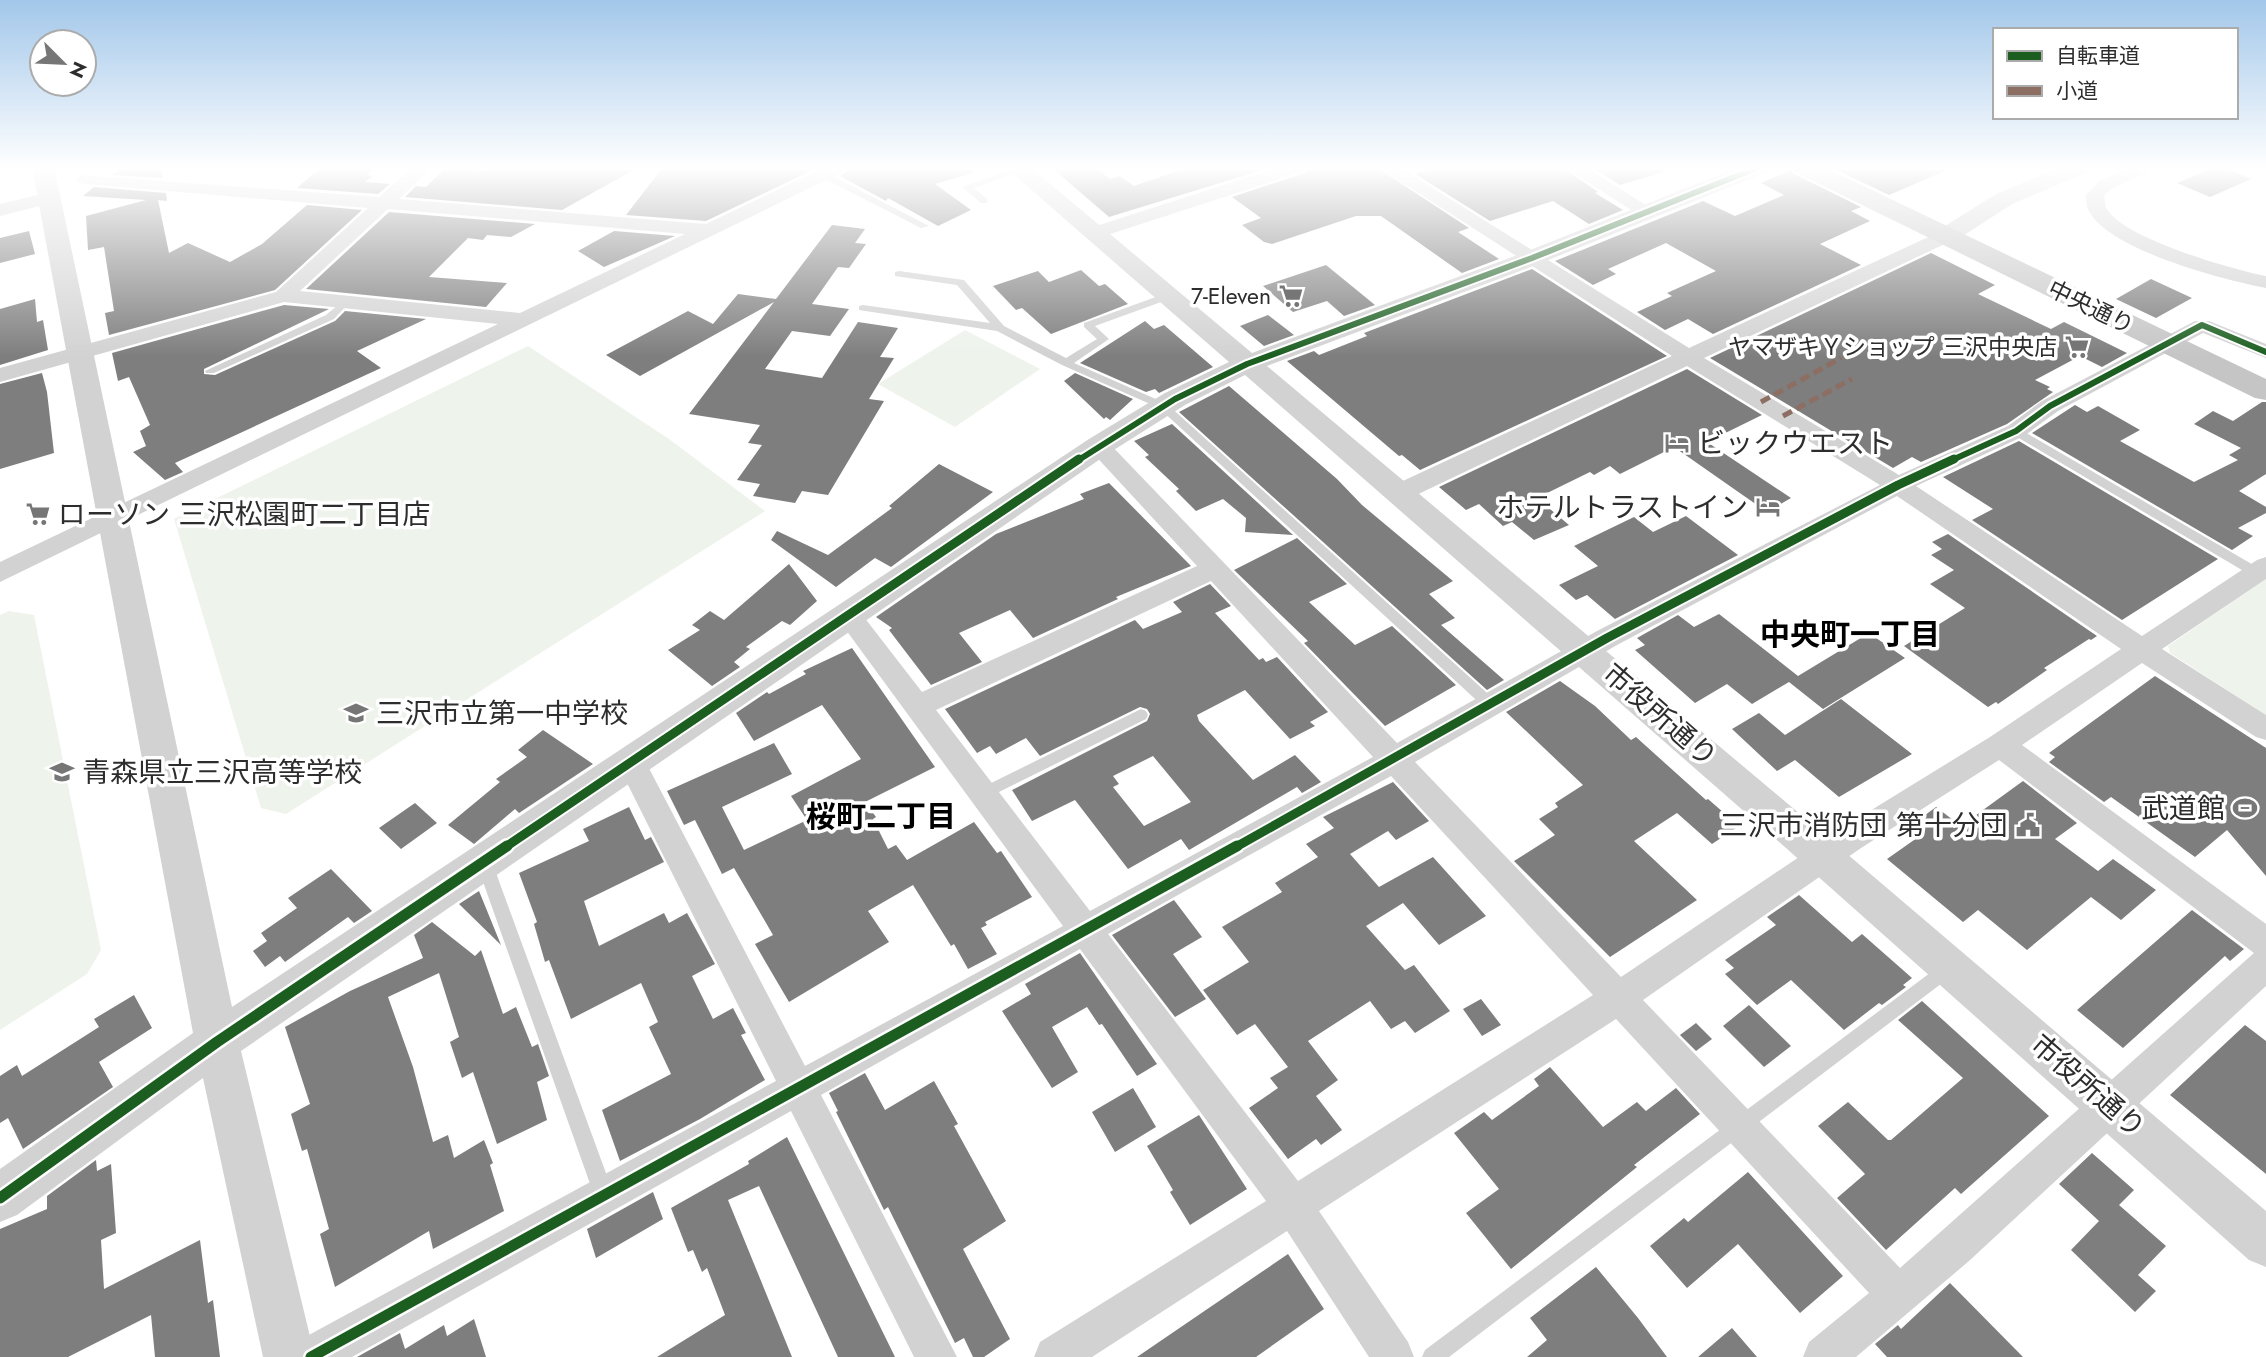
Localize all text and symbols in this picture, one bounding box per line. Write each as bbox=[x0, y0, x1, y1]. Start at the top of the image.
north arrow bbox=[28, 28, 98, 98]
legend bbox=[1993, 28, 2238, 119]
text: 自転車道 bbox=[2056, 41, 2140, 71]
text: N bbox=[63, 57, 93, 82]
text: 小道 bbox=[2056, 76, 2098, 106]
street label: 中央通り bbox=[2042, 272, 2140, 342]
place label: 7-Eleven bbox=[1191, 279, 1271, 313]
supermarket icon: 7-Eleven bbox=[1277, 282, 1305, 310]
place label: ヤマザキＹショップ 三沢中央店 bbox=[1728, 330, 2057, 364]
supermarket icon: ヤマザキＹショップ 三沢中央店 bbox=[2063, 333, 2091, 361]
place label: ビックウエスト bbox=[1697, 423, 1893, 464]
hotel icon: ビックウエスト bbox=[1663, 429, 1691, 457]
place label: ホテルトラストイン bbox=[1497, 487, 1748, 528]
hotel icon: ホテルトラストイン bbox=[1754, 493, 1782, 521]
place label: ローソン 三沢松園町二丁目店 bbox=[58, 494, 430, 535]
supermarket icon: ローソン 三沢松園町二丁目店 bbox=[24, 500, 52, 528]
district label: 中央町一丁目 bbox=[1760, 613, 1940, 656]
street label: 市役所通り bbox=[1594, 654, 1726, 776]
place label: 三沢市立第一中学校 bbox=[376, 693, 628, 734]
school or university icon: 三沢市立第一中学校 bbox=[342, 699, 370, 727]
place label: 青森県立三沢高等学校 bbox=[82, 752, 362, 793]
school or university icon: 青森県立三沢高等学校 bbox=[48, 758, 76, 786]
place label: 武道館 bbox=[2141, 788, 2225, 829]
sports icon: 武道館 bbox=[2231, 794, 2259, 822]
district label: 桜町二丁目 bbox=[806, 795, 956, 838]
place label: 三沢市消防団 第十分団 bbox=[1720, 805, 2008, 846]
public building icon: 三沢市消防団 第十分団 bbox=[2014, 811, 2042, 839]
street label: 市役所通り bbox=[2022, 1025, 2154, 1147]

